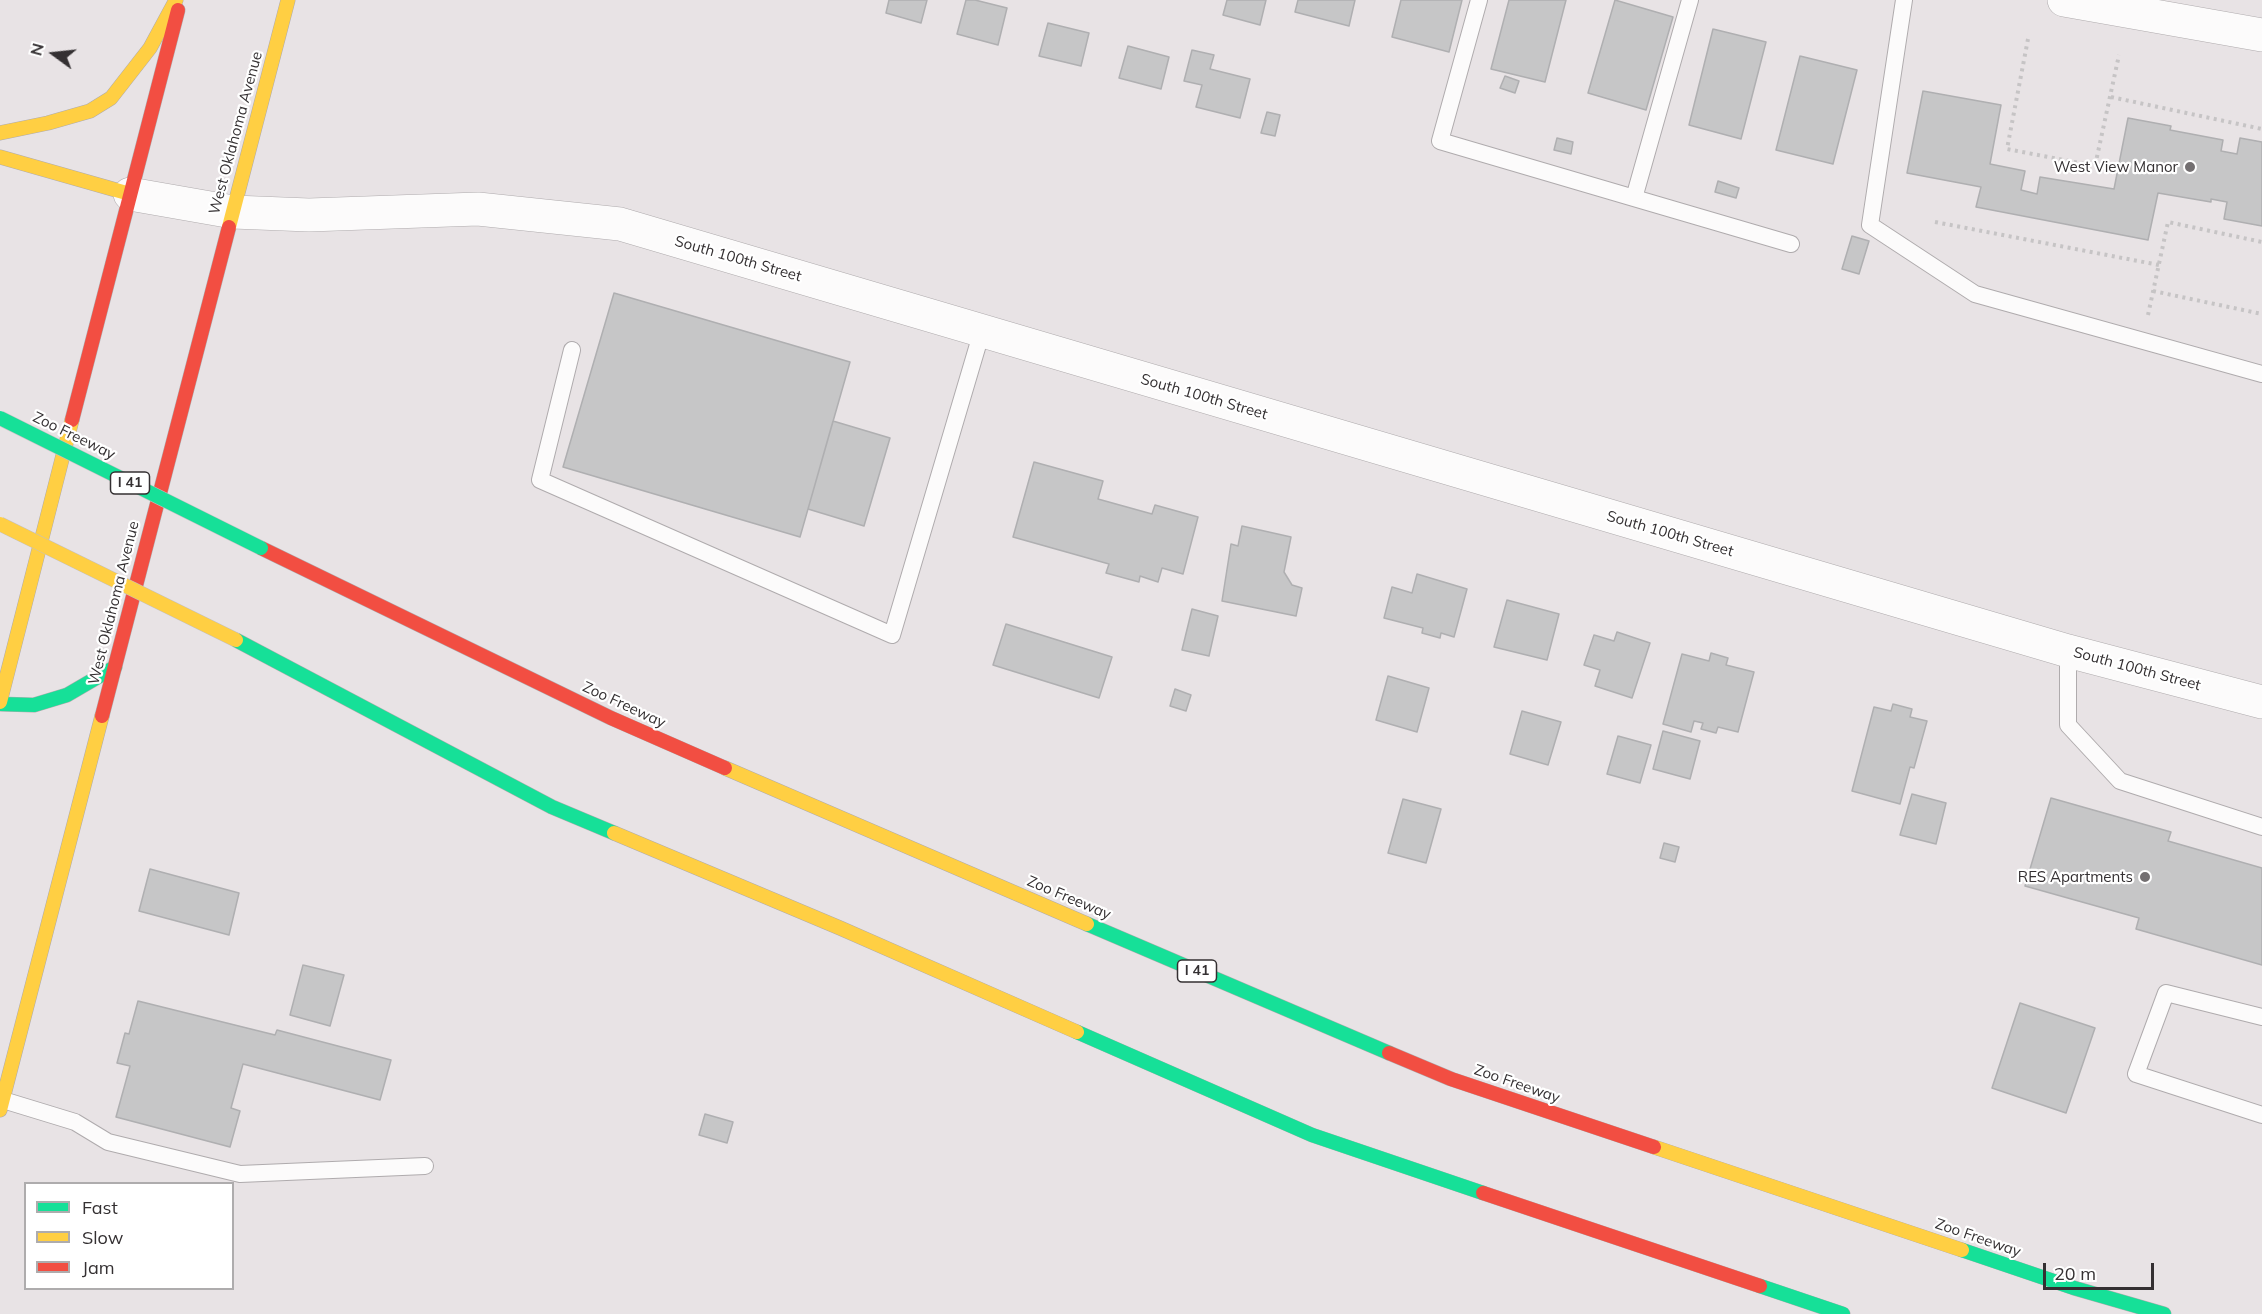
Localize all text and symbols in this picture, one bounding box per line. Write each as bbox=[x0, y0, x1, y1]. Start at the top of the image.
north arrow bbox=[24, 24, 84, 84]
text: N bbox=[25, 41, 48, 58]
street label: West Oklahoma Avenue bbox=[206, 50, 266, 216]
place label: West View Manor bbox=[2054, 158, 2178, 176]
marker: West View Manor bbox=[2183, 160, 2197, 174]
street label: South 100th Street bbox=[673, 232, 803, 286]
street label: South 100th Street bbox=[1139, 370, 1269, 424]
street label: Zoo Freeway bbox=[30, 408, 118, 464]
road number: I 41 bbox=[110, 472, 150, 494]
street label: South 100th Street bbox=[1605, 507, 1735, 561]
street label: West Oklahoma Avenue bbox=[85, 519, 143, 687]
street label: South 100th Street bbox=[2071, 643, 2203, 695]
street label: Zoo Freeway bbox=[580, 678, 668, 732]
place label: RES Apartments bbox=[2018, 868, 2133, 886]
marker: RES Apartments bbox=[2138, 870, 2152, 884]
street label: Zoo Freeway bbox=[1024, 872, 1114, 924]
road number: I 41 bbox=[1178, 960, 1216, 982]
street label: Zoo Freeway bbox=[1472, 1061, 1562, 1107]
legend bbox=[24, 1182, 234, 1290]
text: Fast bbox=[82, 1196, 118, 1219]
street label: Zoo Freeway bbox=[1933, 1215, 2023, 1261]
text: Slow bbox=[82, 1226, 123, 1249]
scale bar bbox=[2046, 1251, 2157, 1289]
text: Jam bbox=[82, 1256, 115, 1279]
text: 20 m bbox=[2054, 1262, 2096, 1285]

